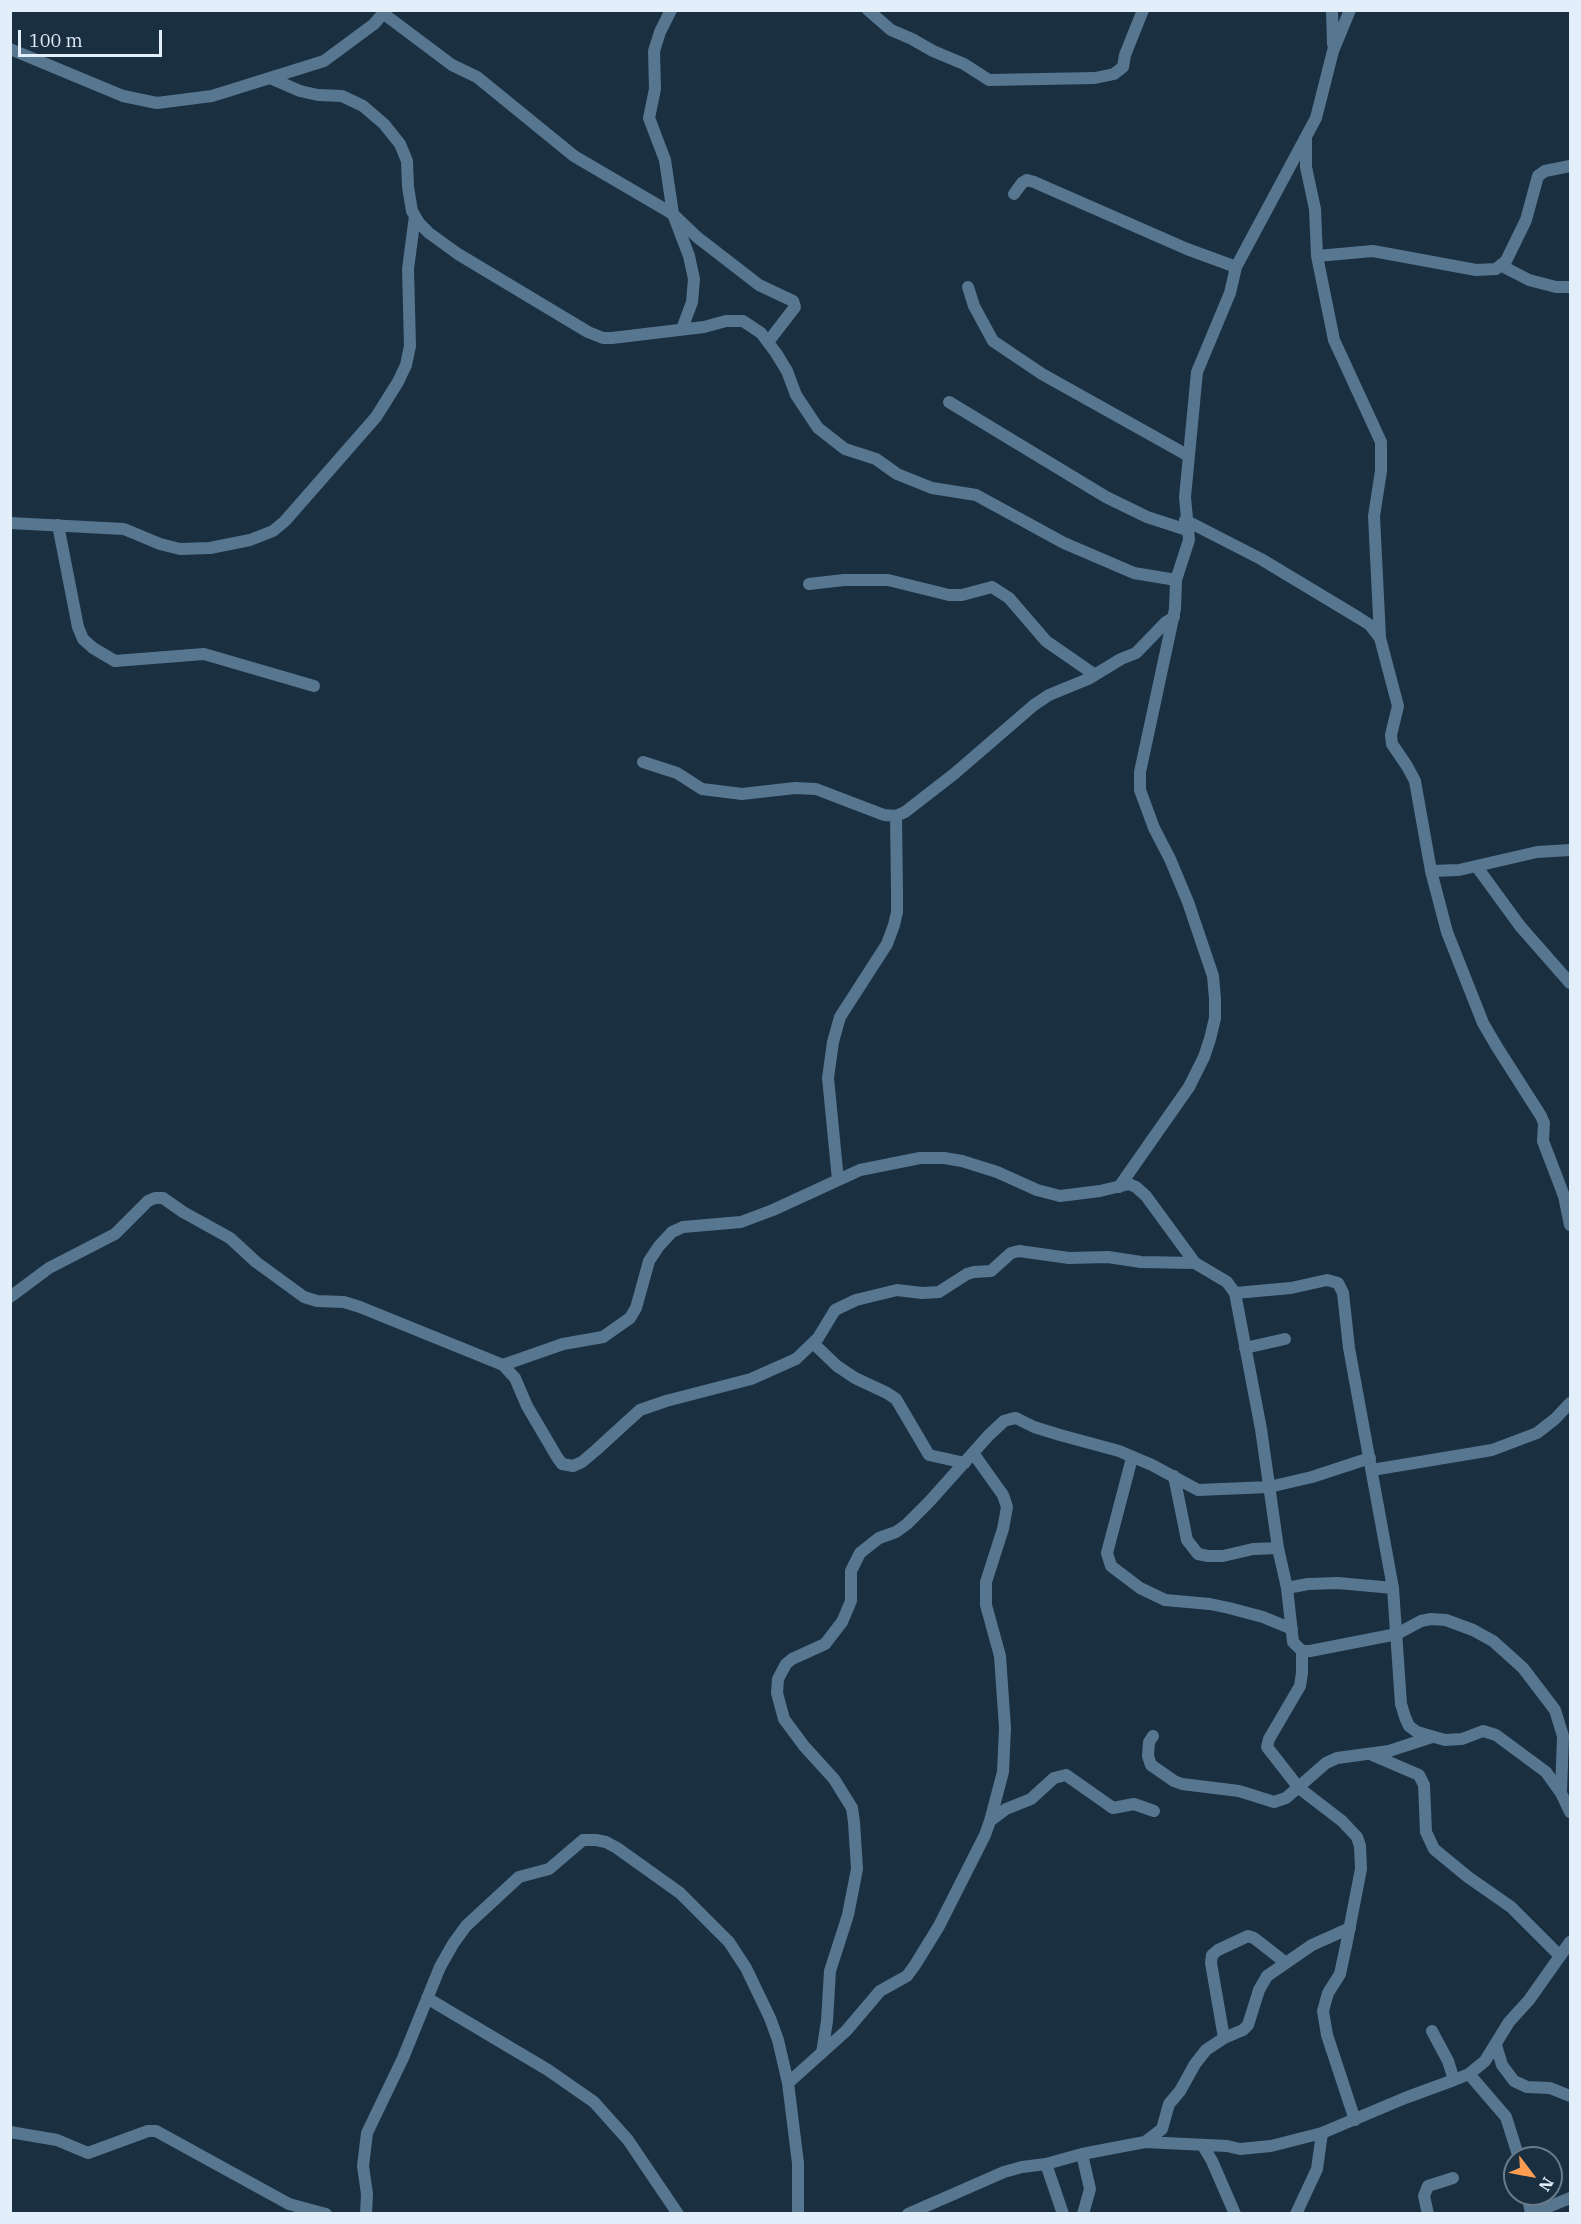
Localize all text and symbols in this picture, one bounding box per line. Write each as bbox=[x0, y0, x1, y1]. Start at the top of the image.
scale bar bbox=[21, 18, 165, 56]
text: 100 m bbox=[29, 29, 83, 52]
north arrow bbox=[1503, 2146, 1563, 2206]
text: N bbox=[1535, 2174, 1558, 2195]

